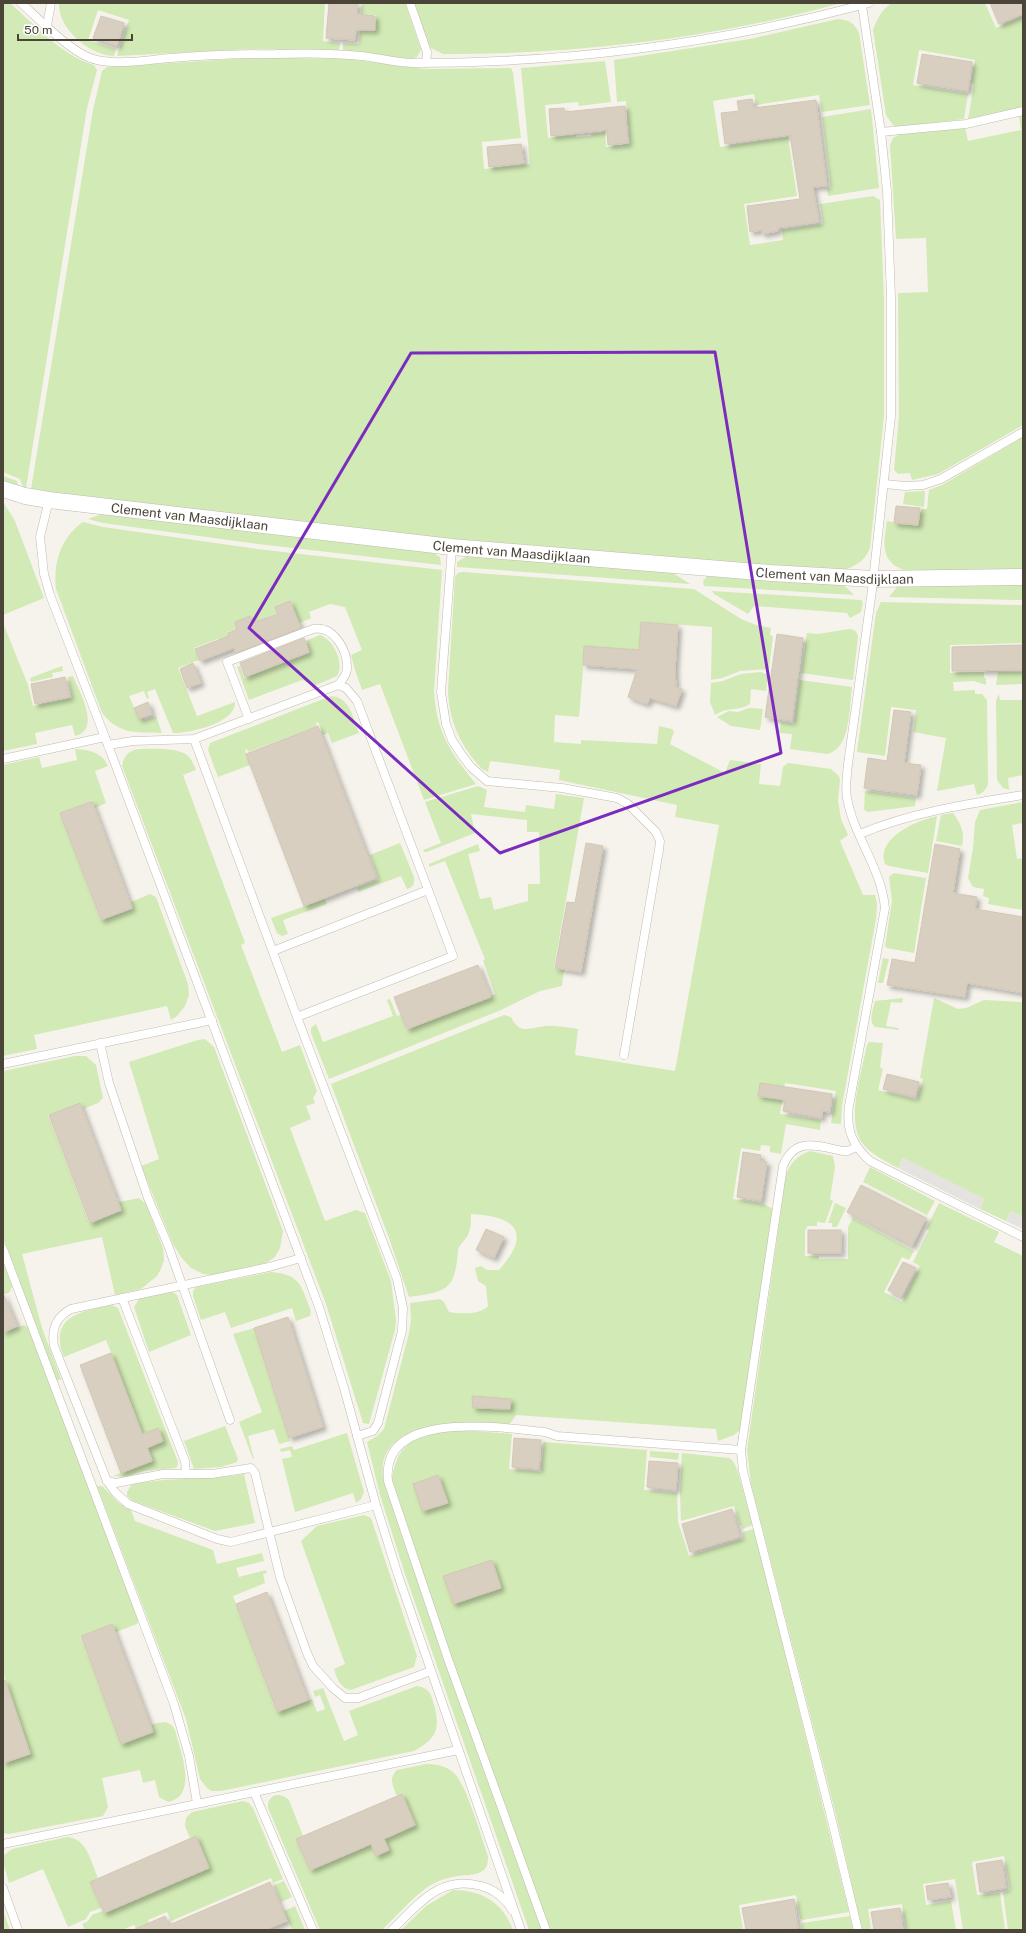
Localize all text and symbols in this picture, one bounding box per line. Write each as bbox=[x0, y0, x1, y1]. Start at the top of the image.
scale bar bbox=[18, 16, 132, 42]
text: 50 m bbox=[24, 23, 52, 37]
street label: Clement van Maasdijklaan bbox=[110, 500, 269, 534]
street label: Clement van Maasdijklaan bbox=[432, 538, 591, 566]
street label: Clement van Maasdijklaan bbox=[755, 565, 914, 587]

